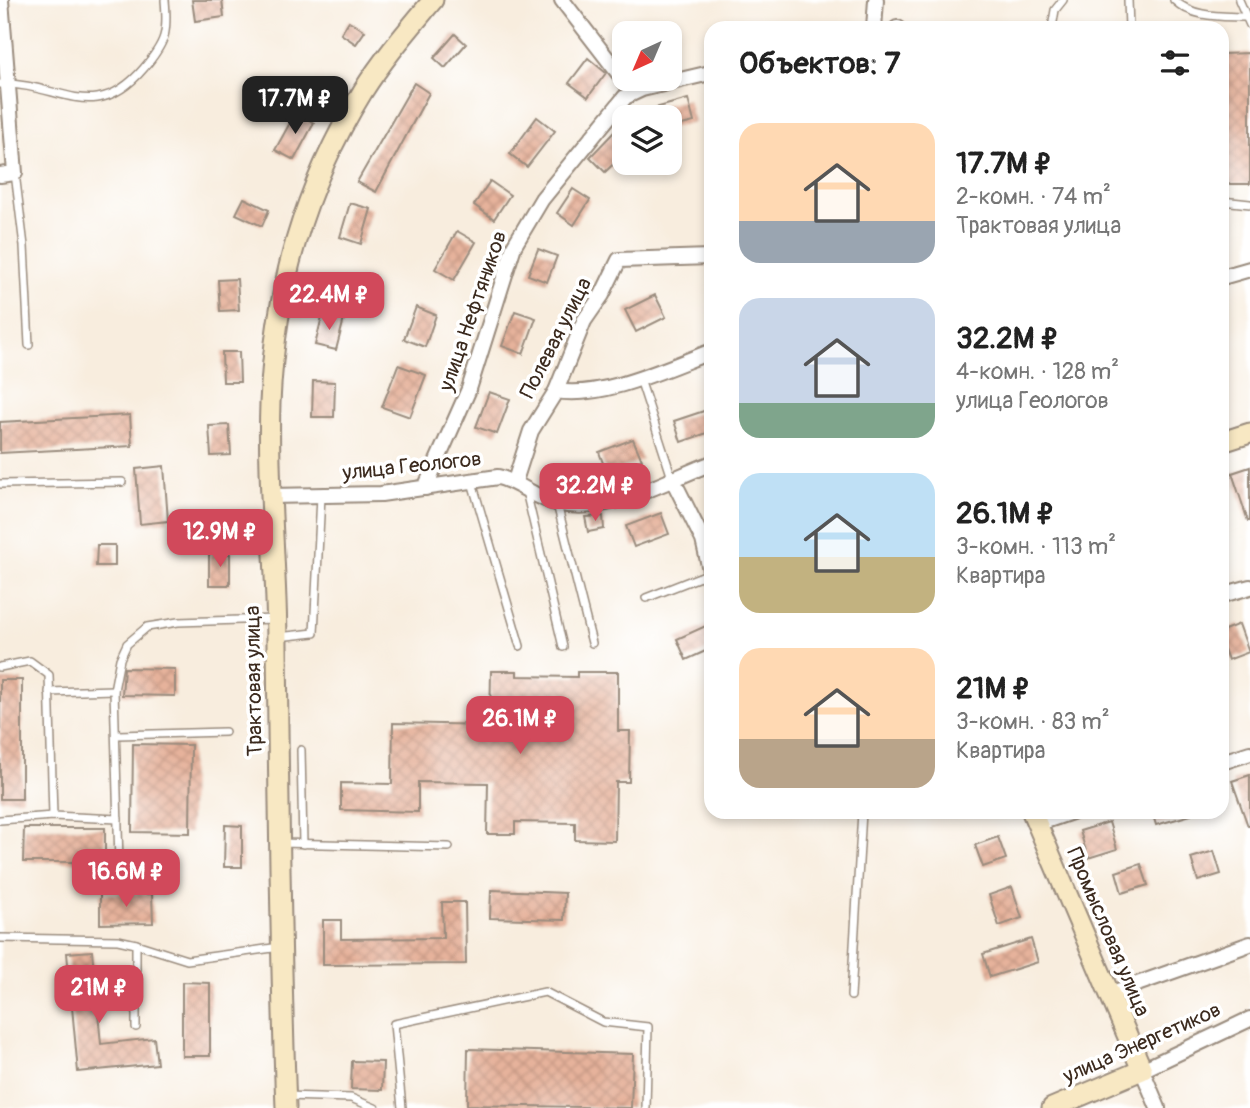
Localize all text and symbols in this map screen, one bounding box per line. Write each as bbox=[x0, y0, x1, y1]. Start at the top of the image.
north arrow bbox=[612, 21, 682, 91]
map controls bbox=[612, 21, 682, 175]
icon: filters bbox=[1156, 44, 1194, 82]
text: Объектов: 7 bbox=[739, 45, 900, 82]
pin: 17.7M ₽ bbox=[230, 76, 360, 136]
text: 17.7M ₽ bbox=[258, 84, 332, 113]
button: layers bbox=[612, 105, 682, 175]
text: 17.7M ₽ bbox=[956, 145, 1052, 182]
icon: home bbox=[795, 151, 879, 235]
text: 2-комн. · 74 m² bbox=[956, 182, 1111, 211]
text: Трактовая улица bbox=[956, 211, 1121, 240]
street label: улица Нефтяников bbox=[433, 227, 513, 396]
pin: 22.4M ₽ bbox=[264, 272, 394, 332]
street label: Полевая улица bbox=[514, 273, 598, 403]
text: 22.4M ₽ bbox=[289, 280, 369, 309]
text: 32.2M ₽ bbox=[956, 320, 1059, 357]
icon: home bbox=[795, 326, 879, 410]
text: 4-комн. · 128 m² bbox=[956, 357, 1119, 386]
text: улица Геологов bbox=[956, 386, 1109, 415]
street label: улица Геологов bbox=[340, 445, 483, 487]
pin: 32.2M ₽ bbox=[530, 463, 660, 523]
text: 32.2M ₽ bbox=[556, 471, 634, 500]
text: 26.1M ₽ bbox=[956, 495, 1055, 532]
icon: home bbox=[795, 501, 879, 585]
pin: 12.9M ₽ bbox=[155, 510, 285, 569]
text: 12.9M ₽ bbox=[183, 517, 257, 546]
text: 3-комн. · 113 m² bbox=[956, 532, 1116, 561]
text: Квартира bbox=[956, 561, 1045, 590]
street label: Трактовая улица bbox=[239, 605, 269, 757]
text: 21M ₽ bbox=[956, 670, 1031, 707]
icon: home bbox=[795, 676, 879, 760]
pin: 26.1M ₽ bbox=[455, 696, 585, 756]
text: 26.1M ₽ bbox=[482, 704, 558, 733]
text: 3-комн. · 83 m² bbox=[956, 707, 1110, 736]
text: Квартира bbox=[956, 736, 1045, 765]
street label: Промысловая улица bbox=[1060, 843, 1156, 1021]
pin: 16.6M ₽ bbox=[61, 850, 191, 909]
text: 16.6M ₽ bbox=[88, 857, 164, 886]
pin: 21M ₽ bbox=[50, 965, 148, 1025]
text: 21M ₽ bbox=[70, 973, 128, 1002]
street label: улица Энергетиков bbox=[1058, 996, 1225, 1090]

